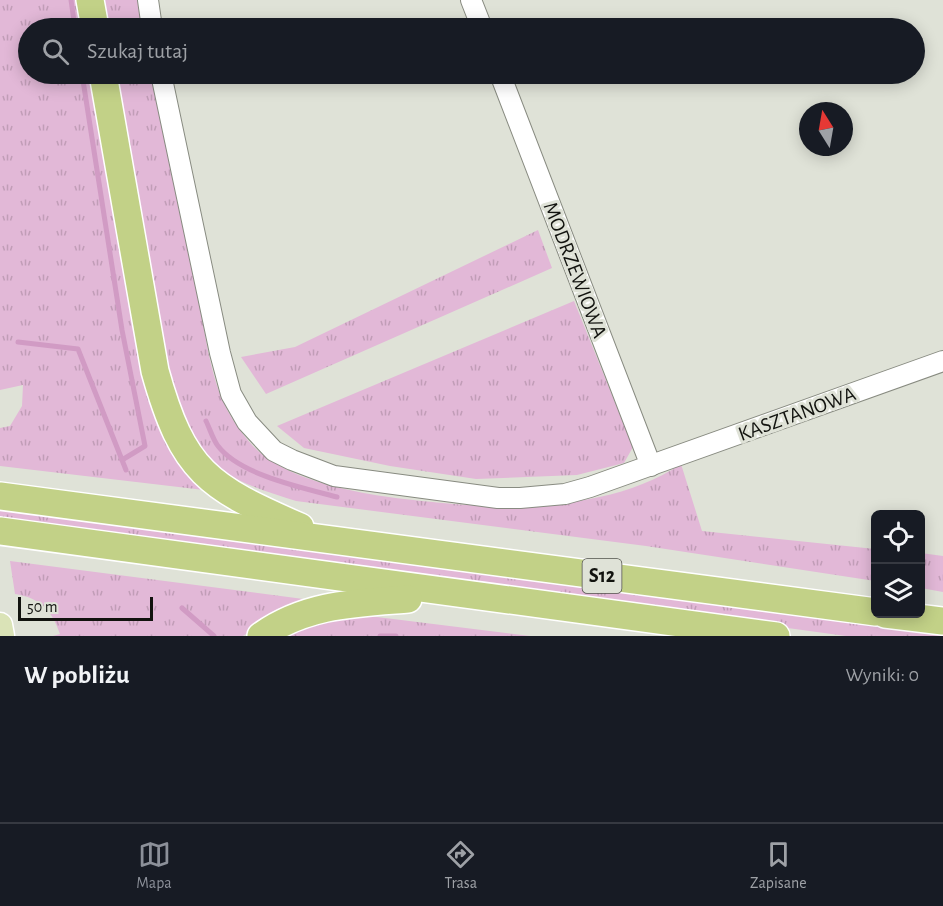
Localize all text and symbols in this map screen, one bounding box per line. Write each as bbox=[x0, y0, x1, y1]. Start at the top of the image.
search box bbox=[18, 18, 925, 84]
icon: search bbox=[39, 35, 72, 68]
text: Szukaj tutaj bbox=[87, 40, 188, 62]
north arrow bbox=[799, 102, 853, 156]
street label: MODRZEWIOWA bbox=[539, 199, 611, 341]
street label: KASZTANOWA bbox=[735, 383, 859, 445]
map controls bbox=[871, 510, 925, 618]
button: locate bbox=[871, 510, 925, 564]
road number: S12 bbox=[582, 559, 622, 593]
button: layers bbox=[871, 564, 925, 618]
scale bar bbox=[18, 594, 153, 622]
text: 50 m bbox=[27, 599, 58, 615]
text: W pobliżu bbox=[24, 662, 130, 688]
text: Wyniki: 0 bbox=[846, 665, 919, 685]
tab: Mapa bbox=[136, 838, 172, 893]
tab: Trasa bbox=[444, 838, 477, 893]
tab: Zapisane bbox=[750, 838, 807, 893]

